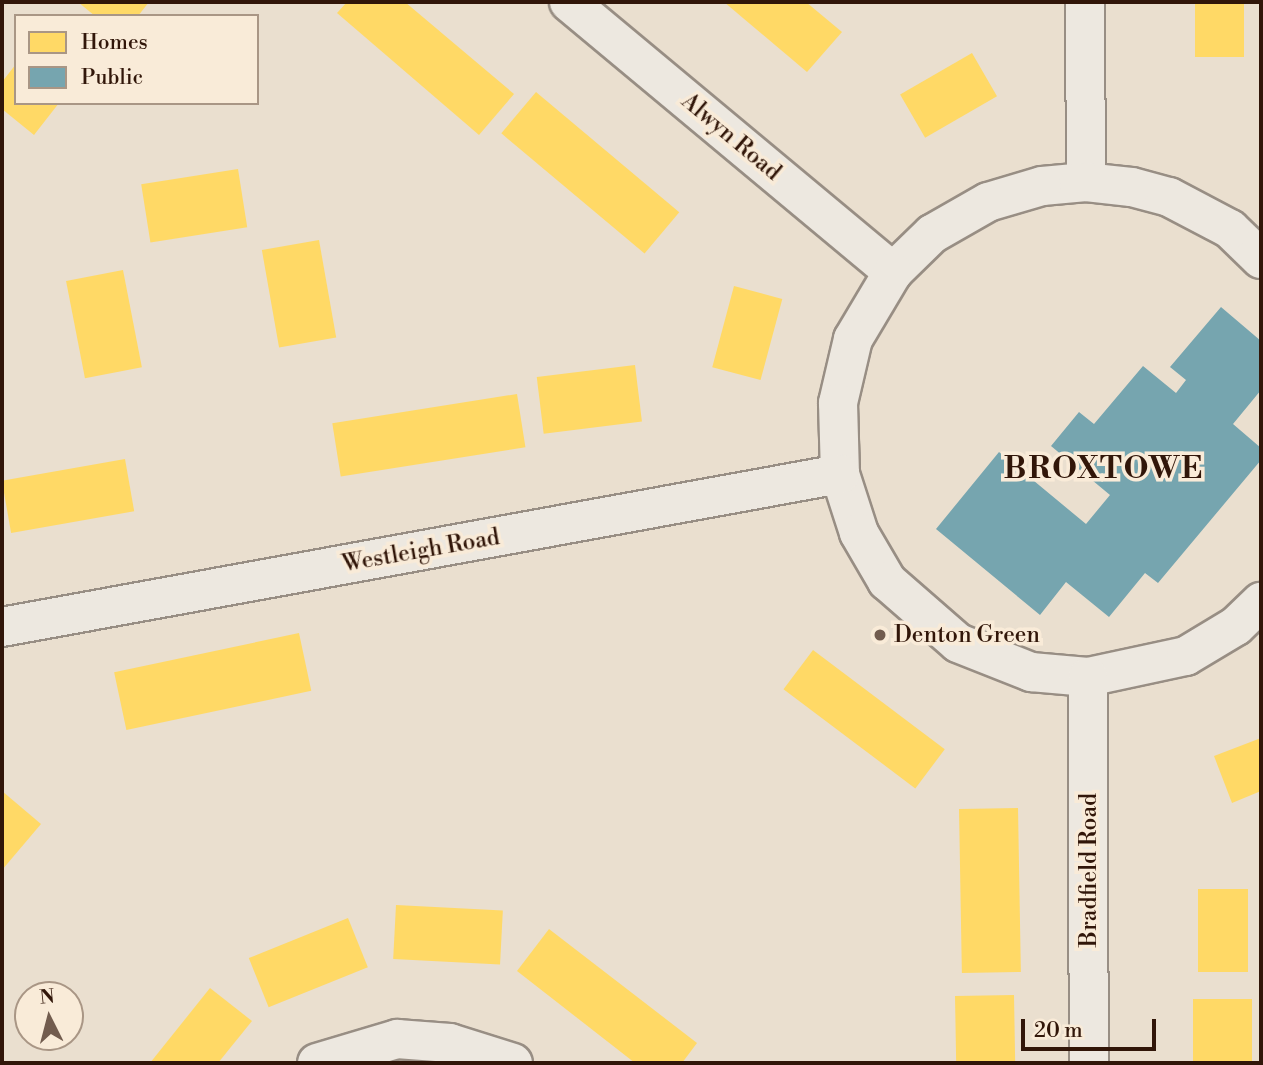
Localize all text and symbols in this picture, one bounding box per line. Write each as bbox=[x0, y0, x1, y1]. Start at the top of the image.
legend bbox=[14, 14, 259, 105]
text: Homes bbox=[81, 30, 148, 56]
text: Public bbox=[81, 65, 143, 91]
street label: Alwyn Road bbox=[676, 87, 786, 187]
district label: BROXTOWE bbox=[1005, 451, 1203, 487]
street label: Westleigh Road bbox=[340, 524, 502, 578]
place label: Denton Green bbox=[894, 621, 1040, 649]
marker: Denton Green bbox=[872, 627, 888, 643]
street label: Bradfield Road bbox=[1075, 793, 1103, 947]
north arrow bbox=[14, 981, 84, 1051]
text: N bbox=[38, 984, 56, 1010]
scale bar bbox=[1025, 1006, 1160, 1050]
text: 20 m bbox=[1034, 1018, 1083, 1044]

